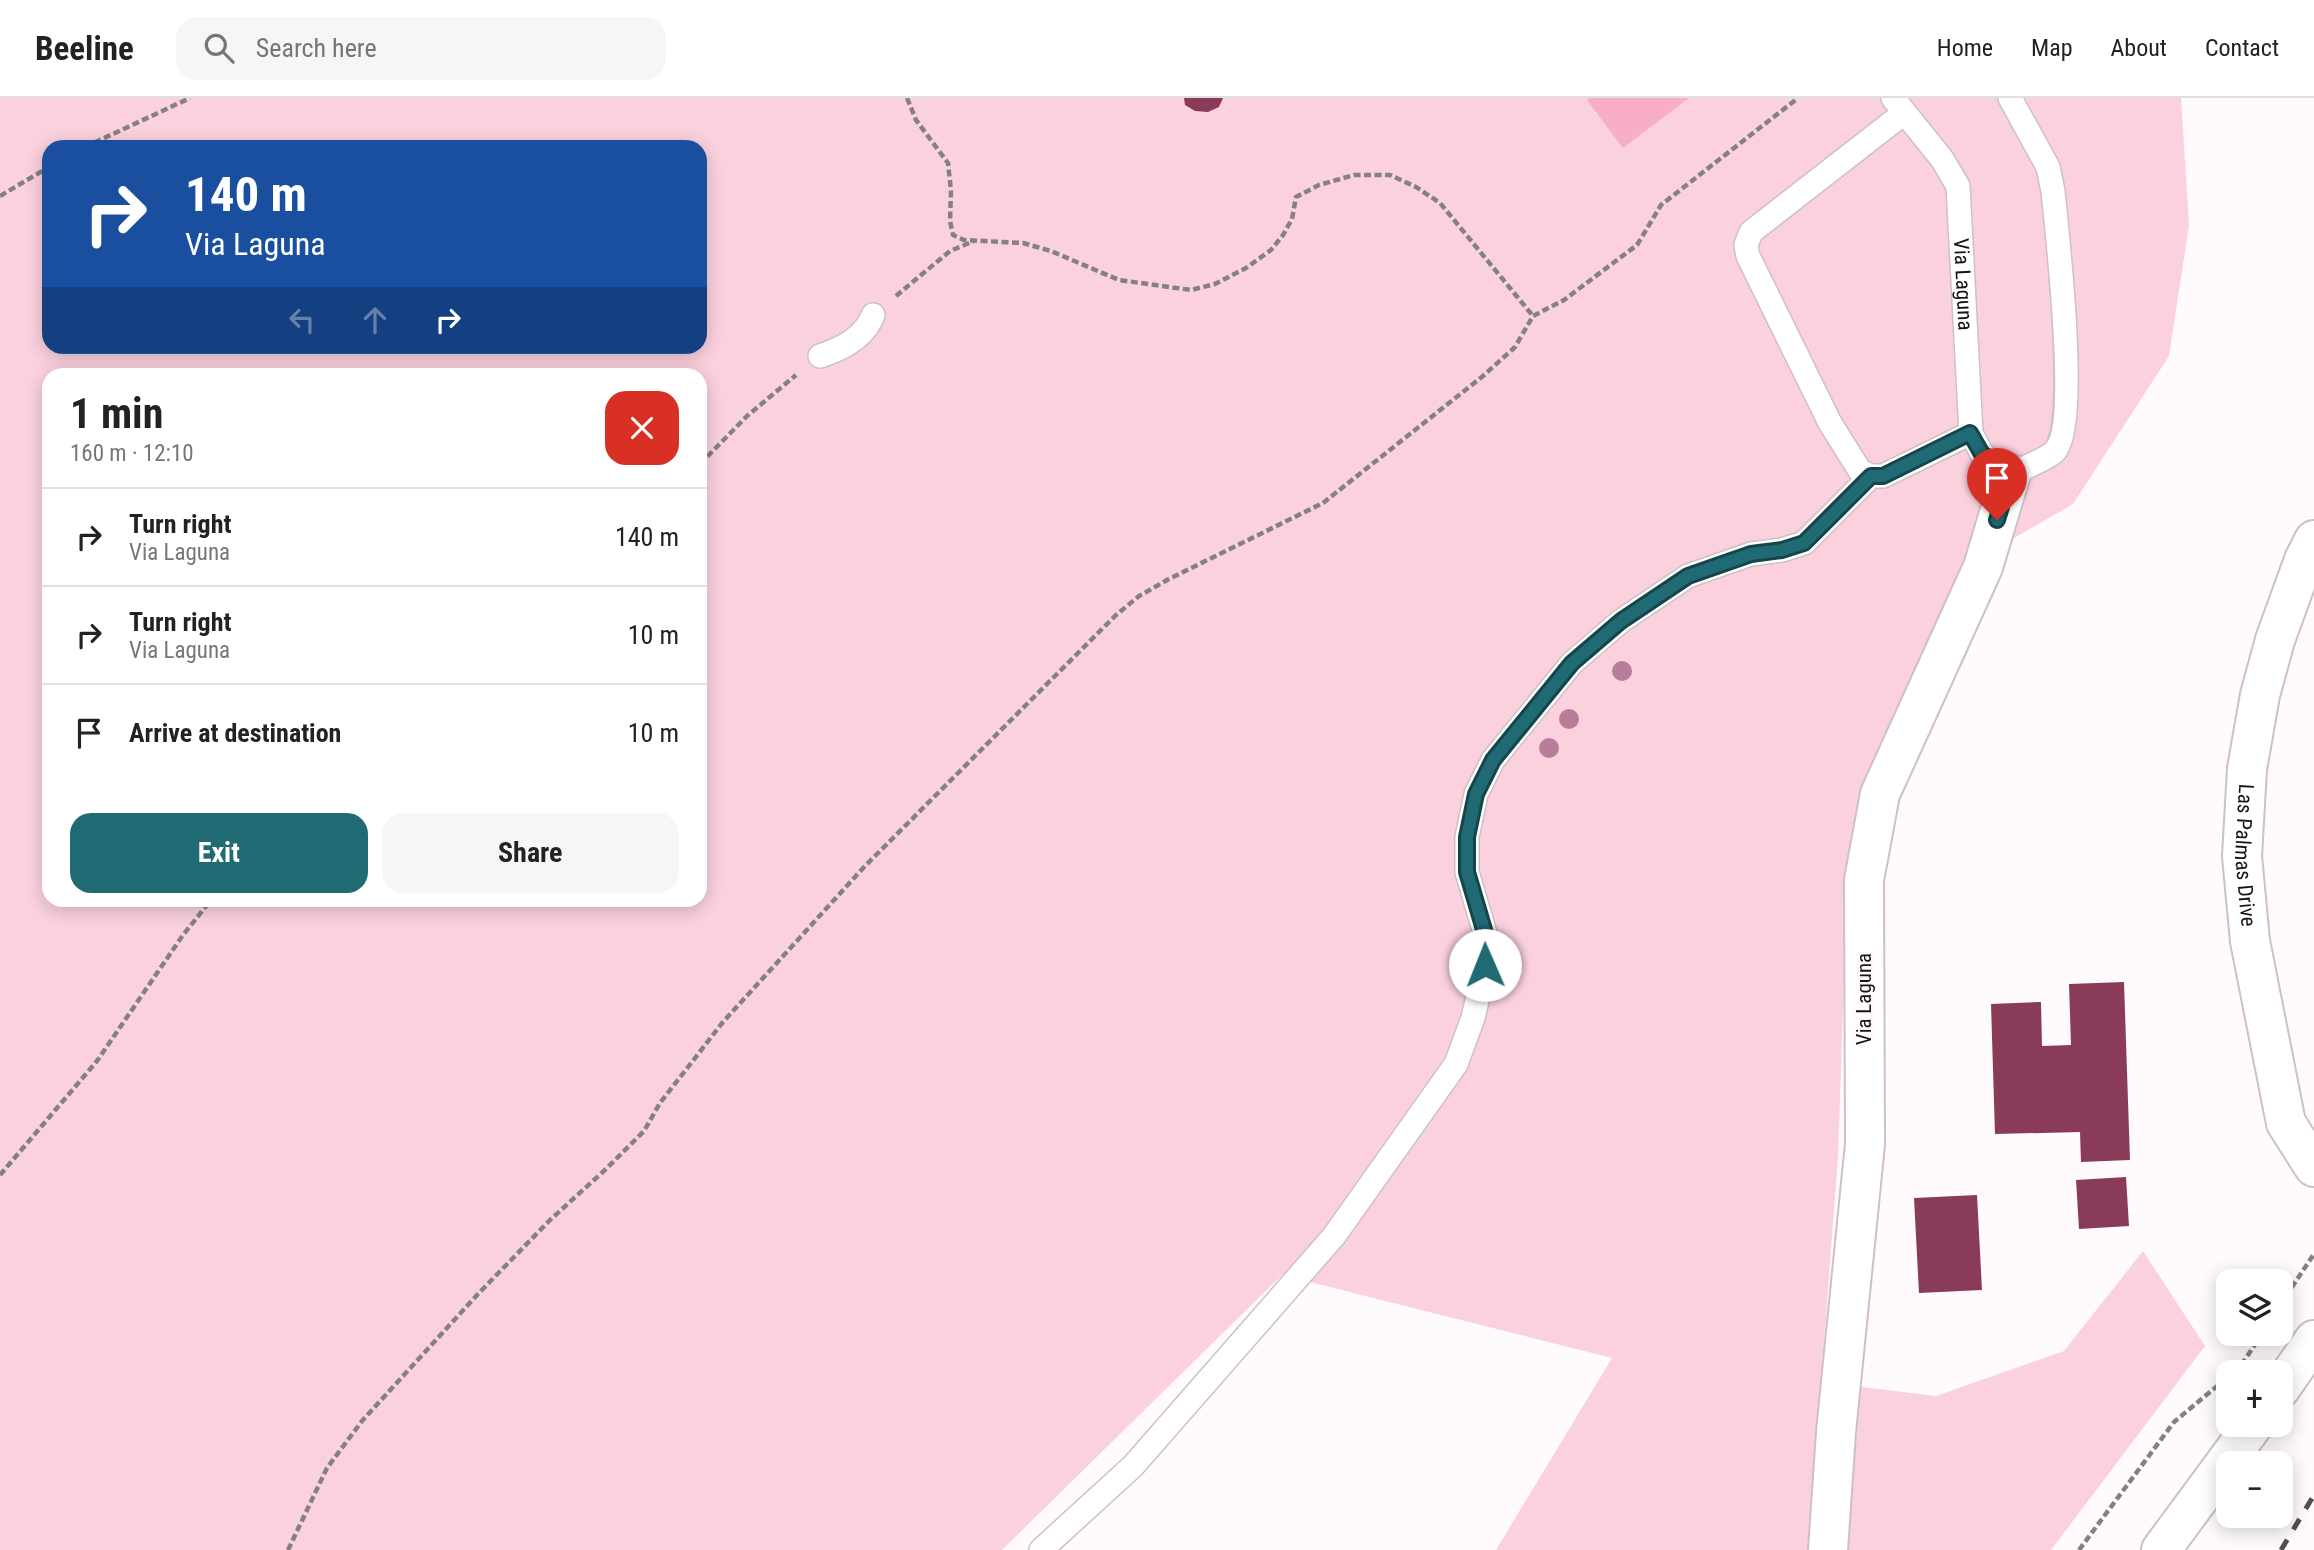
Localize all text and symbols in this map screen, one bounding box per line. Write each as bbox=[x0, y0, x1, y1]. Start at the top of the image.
search box bbox=[176, 17, 666, 80]
text: Beeline bbox=[35, 29, 134, 68]
icon: search bbox=[200, 29, 238, 67]
text: Search here bbox=[256, 33, 377, 63]
text: Home bbox=[1937, 34, 1993, 62]
text: Map bbox=[2031, 34, 2073, 62]
text: About bbox=[2111, 34, 2167, 62]
text: Contact bbox=[2205, 34, 2279, 62]
text: 140 m bbox=[185, 166, 307, 223]
icon: right bbox=[70, 168, 161, 259]
text: Via Laguna bbox=[185, 225, 326, 263]
street label: Via Laguna bbox=[1949, 238, 1978, 331]
icon: left bbox=[283, 301, 321, 339]
icon: ahead bbox=[356, 301, 394, 339]
icon: right bbox=[429, 301, 467, 339]
text: 1 min bbox=[70, 389, 163, 438]
button: close bbox=[605, 391, 679, 465]
text: 160 m · 12:10 bbox=[70, 440, 194, 467]
pin bbox=[1967, 448, 2027, 520]
icon: arrive bbox=[1978, 459, 2016, 497]
text: Turn right bbox=[129, 509, 231, 539]
icon: right bbox=[70, 518, 108, 556]
text: 140 m bbox=[615, 522, 679, 552]
text: Via Laguna bbox=[129, 539, 230, 566]
text: Turn right bbox=[129, 607, 231, 637]
icon: right bbox=[70, 616, 108, 654]
text: 10 m bbox=[628, 620, 679, 650]
text: Via Laguna bbox=[129, 637, 230, 664]
icon: arrive bbox=[70, 714, 108, 752]
text: Arrive at destination bbox=[129, 718, 341, 748]
text: 10 m bbox=[628, 718, 679, 748]
street label: Las Palmas Drive bbox=[2230, 783, 2261, 928]
button: Exit bbox=[70, 813, 368, 893]
button: Share bbox=[382, 813, 679, 893]
position arrow bbox=[1448, 928, 1522, 1002]
street label: Via Laguna bbox=[1852, 953, 1876, 1045]
map controls bbox=[2216, 1269, 2293, 1528]
button: layers bbox=[2216, 1269, 2293, 1346]
button: + bbox=[2216, 1360, 2293, 1437]
button: − bbox=[2216, 1451, 2293, 1528]

